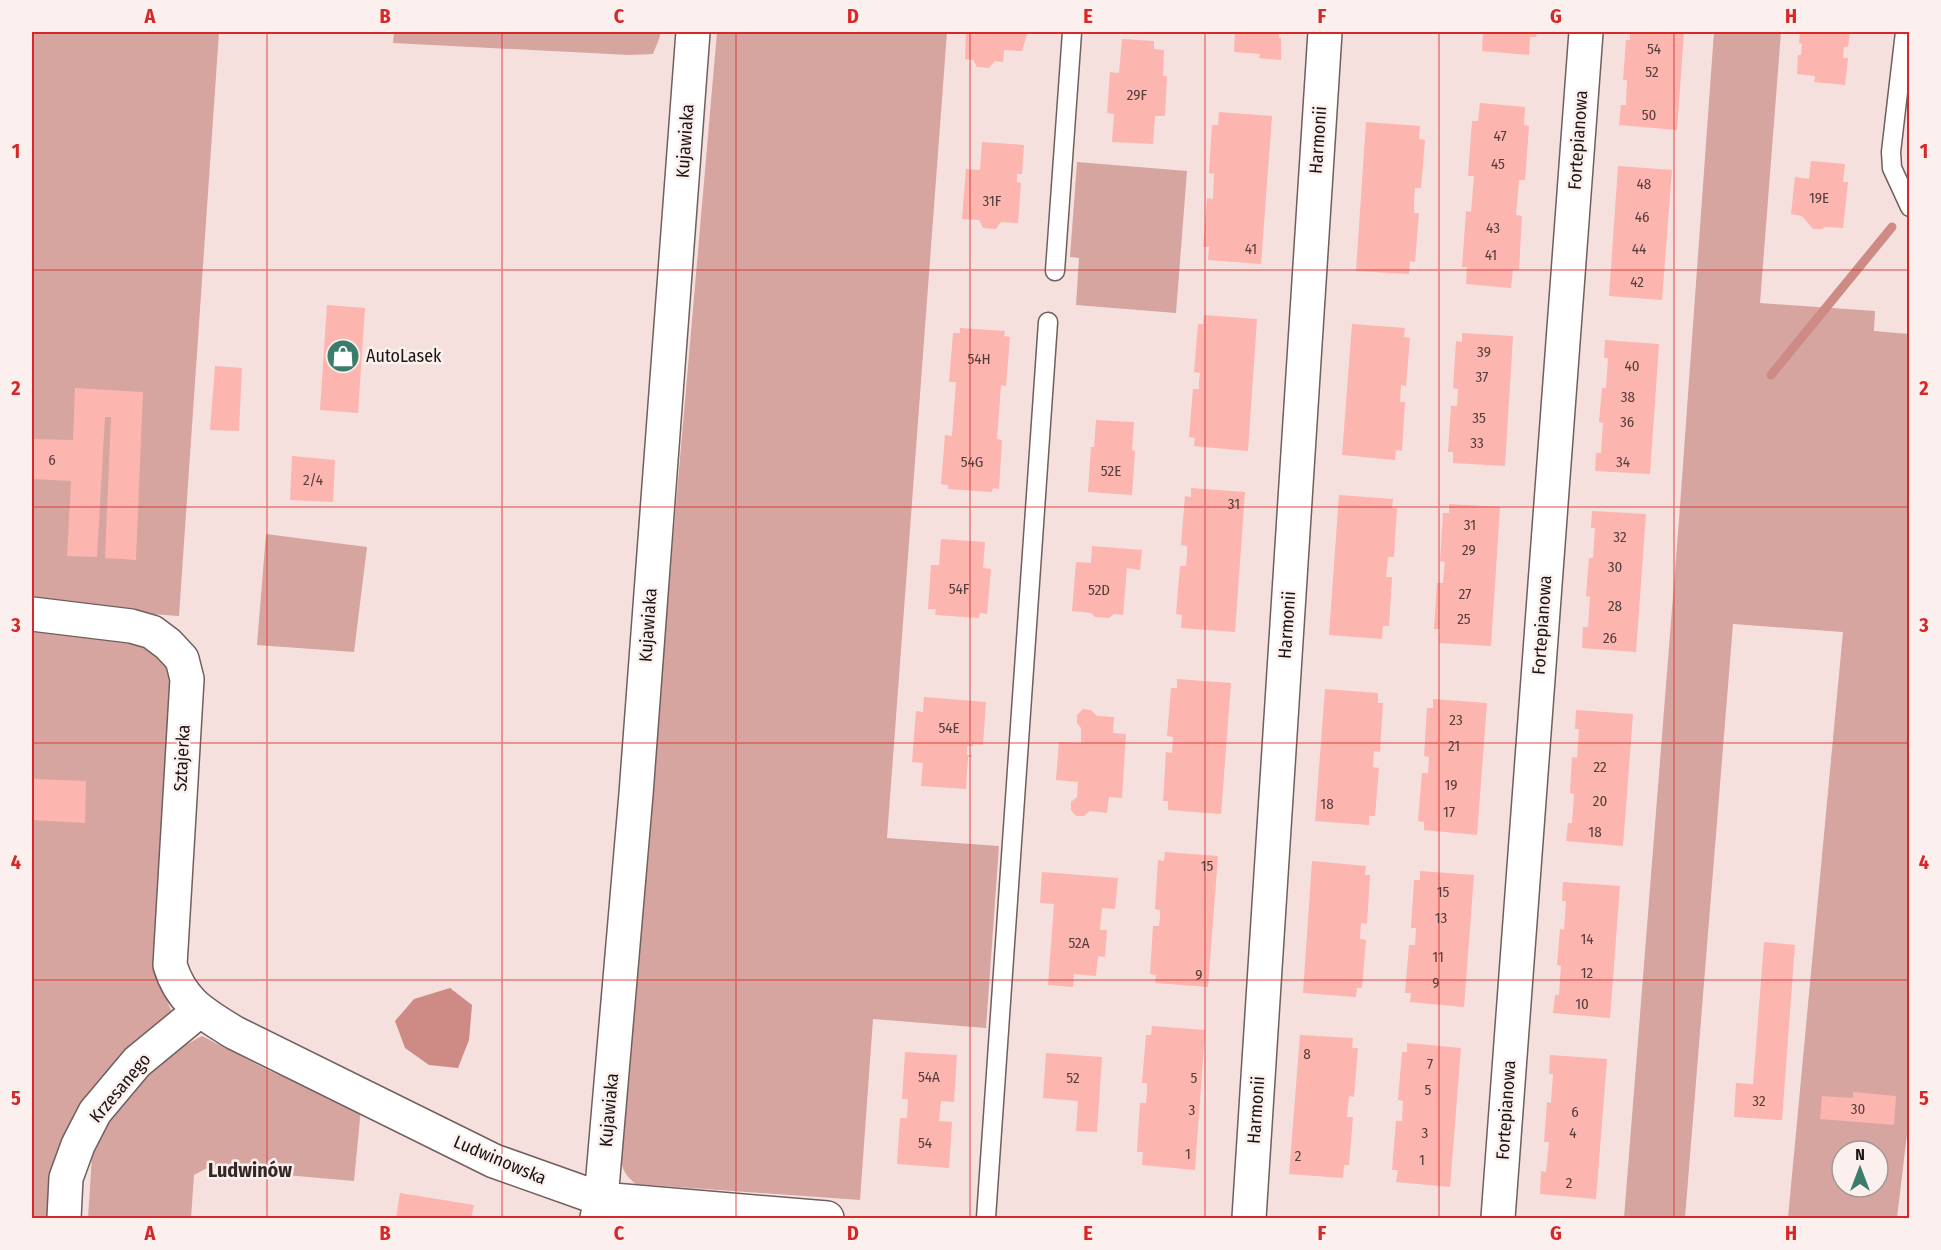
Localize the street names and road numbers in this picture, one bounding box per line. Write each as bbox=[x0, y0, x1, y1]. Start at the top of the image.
street label: Fortepianowa bbox=[1564, 89, 1592, 191]
street label: Kujawiaka bbox=[671, 103, 699, 179]
street label: Harmonii bbox=[1305, 105, 1331, 175]
street label: Fortepianowa bbox=[1528, 574, 1556, 676]
street label: Kujawiaka bbox=[634, 587, 662, 663]
street label: Harmonii bbox=[1274, 590, 1300, 660]
street label: Sztajerka bbox=[169, 724, 195, 792]
street label: Krzesanego bbox=[85, 1049, 155, 1127]
street label: Fortepianowa bbox=[1492, 1059, 1520, 1161]
street label: Kujawiaka bbox=[595, 1072, 623, 1148]
street label: Harmonii bbox=[1243, 1075, 1269, 1145]
street label: Ludwinowska bbox=[450, 1131, 550, 1189]

